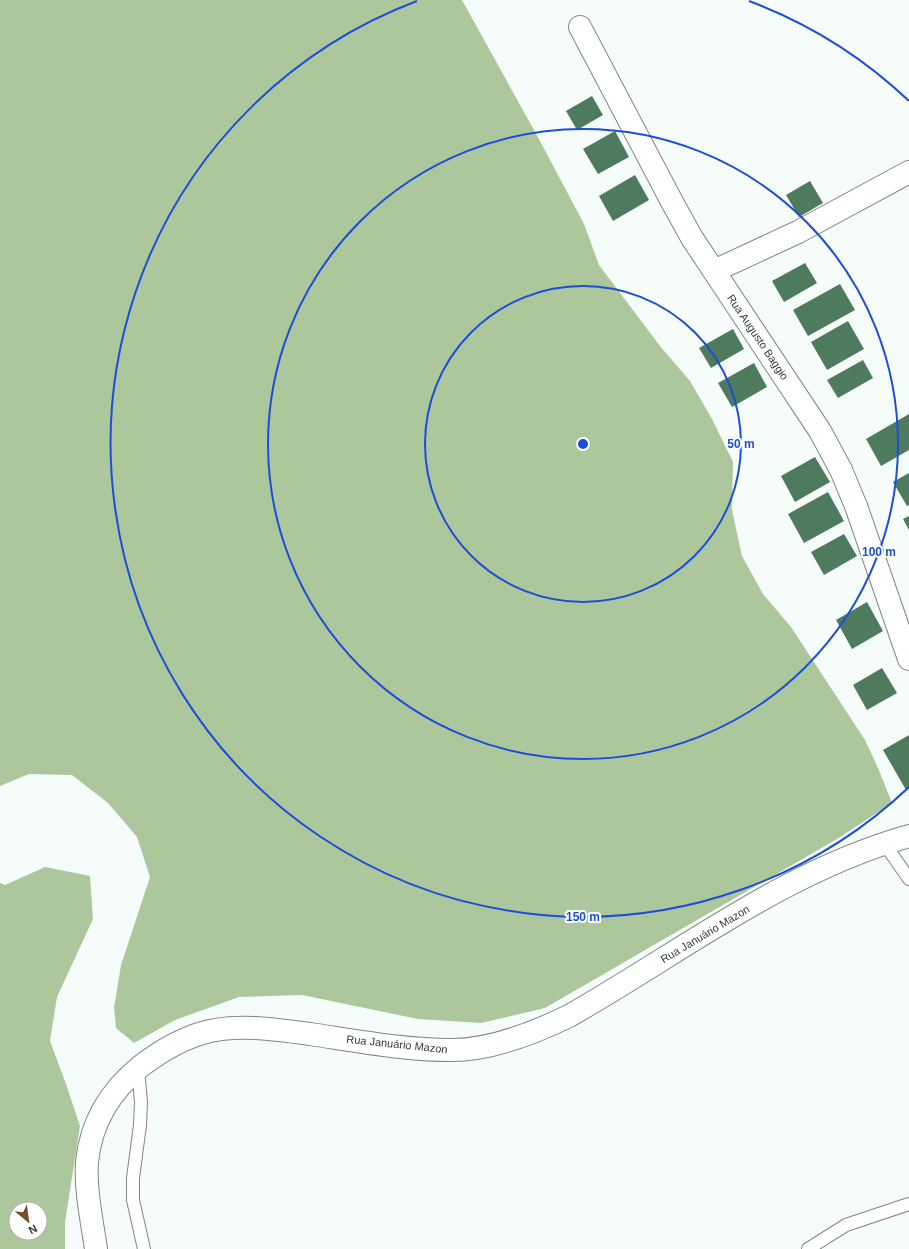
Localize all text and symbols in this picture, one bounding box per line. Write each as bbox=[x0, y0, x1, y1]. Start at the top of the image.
street label: Rua Augusto Baggio bbox=[725, 292, 791, 382]
centre of rings bbox=[576, 437, 590, 451]
text: 50 m bbox=[727, 437, 755, 451]
text: 100 m bbox=[862, 545, 896, 559]
street label: Rua Januário Mazon bbox=[658, 903, 752, 965]
text: 150 m bbox=[566, 910, 600, 924]
street label: Rua Januário Mazon bbox=[346, 1033, 448, 1055]
north arrow bbox=[8, 1201, 48, 1241]
text: N bbox=[26, 1223, 39, 1237]

